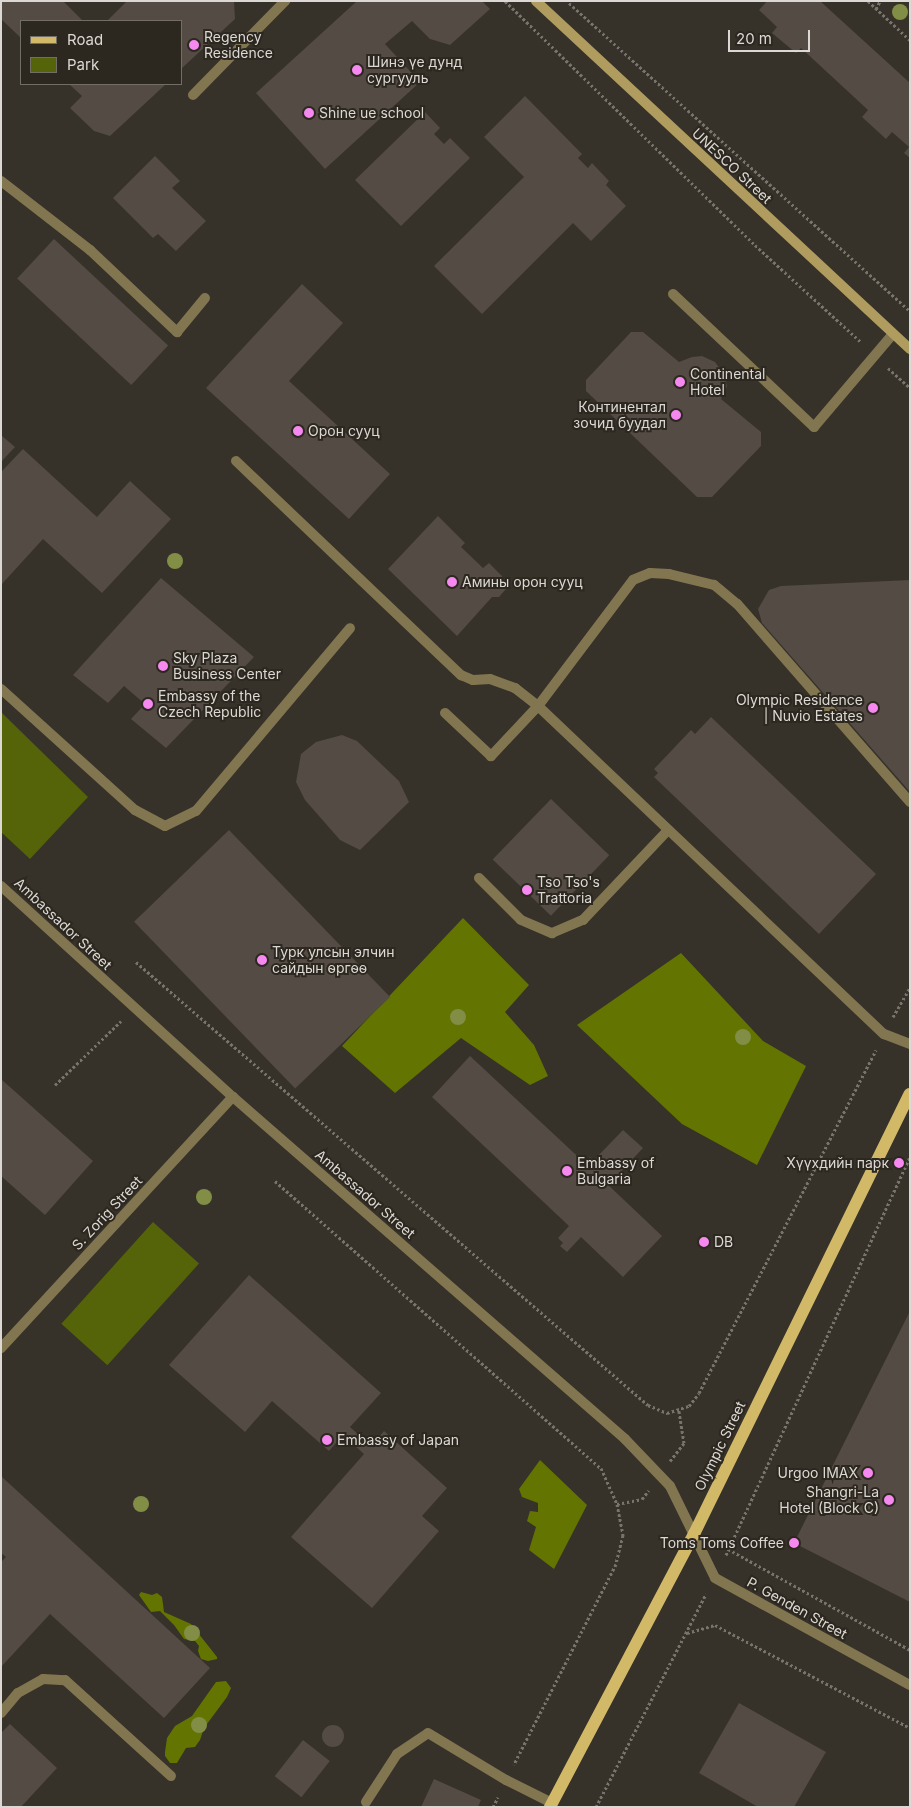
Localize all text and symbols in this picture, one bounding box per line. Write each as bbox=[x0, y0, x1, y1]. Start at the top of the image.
legend bbox=[20, 20, 182, 85]
scale bar bbox=[731, 20, 814, 52]
place label: Regency Residence bbox=[204, 29, 273, 62]
text: 20 m bbox=[736, 29, 772, 48]
text: Road bbox=[67, 30, 103, 49]
marker: Regency Residence bbox=[188, 39, 200, 51]
place label: Шинэ үе дунд сургууль bbox=[367, 54, 462, 86]
text: Park bbox=[67, 55, 99, 74]
marker: Шинэ үе дунд сургууль bbox=[351, 64, 363, 76]
place label: Shine ue school bbox=[319, 105, 424, 121]
marker: Shine ue school bbox=[303, 107, 315, 119]
street label: UNESCO Street bbox=[689, 125, 775, 207]
place label: Continental Hotel bbox=[690, 366, 765, 398]
marker: Continental Hotel bbox=[674, 376, 686, 388]
place label: Континентал зочид буудал bbox=[573, 399, 666, 432]
marker: Континентал зочид буудал bbox=[670, 409, 682, 421]
place label: Орон сууц bbox=[308, 423, 380, 439]
marker: Орон сууц bbox=[292, 425, 304, 437]
place label: Амины орон сууц bbox=[462, 574, 583, 590]
marker: Амины орон сууц bbox=[446, 576, 458, 588]
place label: Sky Plaza Business Center bbox=[173, 650, 281, 682]
marker: Sky Plaza Business Center bbox=[157, 660, 169, 672]
place label: Embassy of the Czech Republic bbox=[158, 688, 261, 720]
place label: Olympic Residence | Nuvio Estates bbox=[736, 692, 863, 724]
marker: Embassy of the Czech Republic bbox=[142, 698, 154, 710]
marker: Olympic Residence | Nuvio Estates bbox=[867, 702, 879, 714]
place label: Tso Tso's Trattoria bbox=[537, 874, 600, 906]
street label: Ambassador Street bbox=[11, 875, 115, 973]
marker: Tso Tso's Trattoria bbox=[521, 884, 533, 896]
place label: Турк улсын элчин сайдын өргөө bbox=[272, 944, 395, 976]
marker: Турк улсын элчин сайдын өргөө bbox=[256, 954, 268, 966]
street label: Ambassador Street bbox=[312, 1146, 418, 1242]
place label: Embassy of Bulgaria bbox=[577, 1155, 654, 1188]
place label: Хүүхдийн парк bbox=[786, 1155, 889, 1171]
marker: Хүүхдийн парк bbox=[893, 1157, 905, 1169]
marker: Embassy of Bulgaria bbox=[561, 1165, 573, 1177]
street label: S. Zorig Street bbox=[68, 1173, 146, 1253]
place label: DB bbox=[714, 1234, 733, 1250]
marker: DB bbox=[698, 1236, 710, 1248]
street label: Olympic Street bbox=[691, 1398, 749, 1494]
place label: Embassy of Japan bbox=[337, 1432, 459, 1448]
marker: Embassy of Japan bbox=[321, 1434, 333, 1446]
place label: Urgoo IMAX bbox=[778, 1465, 858, 1481]
marker: Urgoo IMAX bbox=[862, 1467, 874, 1479]
place label: Shangri-La Hotel (Block C) bbox=[779, 1484, 879, 1516]
marker: Shangri-La Hotel (Block C) bbox=[883, 1494, 895, 1506]
place label: Toms Toms Coffee bbox=[660, 1535, 784, 1551]
marker: Toms Toms Coffee bbox=[788, 1537, 800, 1549]
street label: P. Genden Street bbox=[744, 1574, 850, 1642]

